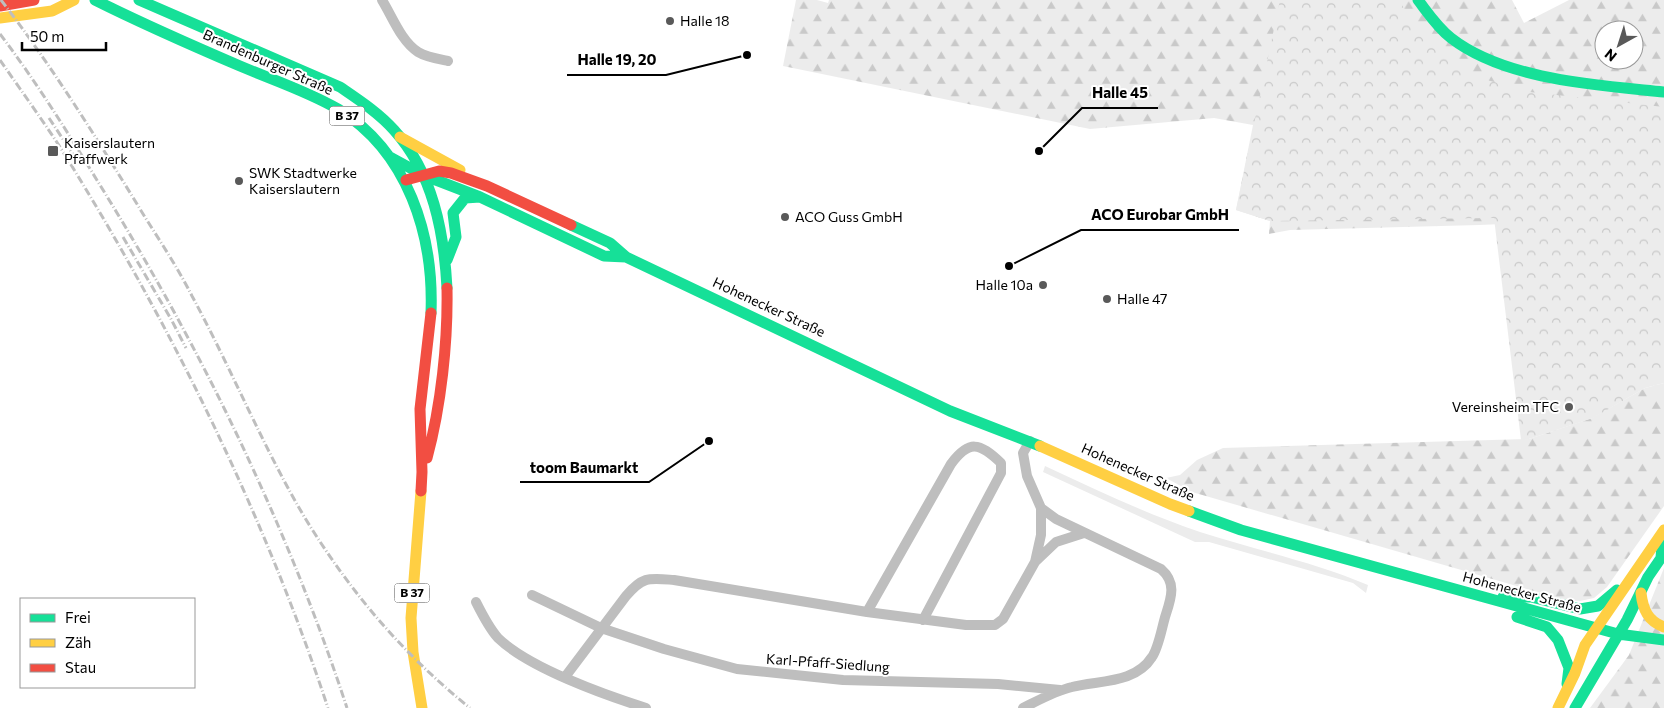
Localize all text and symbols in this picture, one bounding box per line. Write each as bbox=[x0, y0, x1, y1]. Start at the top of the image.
place label: Halle 18 bbox=[680, 12, 729, 29]
marker: Halle 18 bbox=[664, 15, 676, 27]
scale bar bbox=[22, 20, 106, 52]
north arrow bbox=[1594, 20, 1644, 70]
street label: Brandenburger Straße bbox=[201, 25, 336, 98]
text: 50 m bbox=[30, 27, 64, 45]
callout: Halle 19, 20 bbox=[567, 45, 666, 75]
text: N bbox=[1601, 46, 1620, 65]
text: Halle 19, 20 bbox=[578, 50, 657, 68]
callout: Halle 45 bbox=[1082, 78, 1158, 108]
text: Halle 45 bbox=[1092, 83, 1148, 101]
road number: B 37 bbox=[330, 106, 364, 125]
place label: Kaiserslautern Pfaffwerk bbox=[64, 134, 155, 167]
marker: Kaiserslautern Pfaffwerk bbox=[46, 144, 60, 158]
place label: SWK Stadtwerke Kaiserslautern bbox=[249, 164, 357, 197]
marker: SWK Stadtwerke Kaiserslautern bbox=[233, 175, 245, 187]
callout: ACO Eurobar GmbH bbox=[1081, 200, 1239, 230]
text: ACO Eurobar GmbH bbox=[1091, 205, 1229, 223]
place label: ACO Guss GmbH bbox=[795, 208, 903, 225]
marker: ACO Guss GmbH bbox=[779, 211, 791, 223]
street label: Hohenecker Straße bbox=[710, 273, 828, 340]
place label: Halle 10a bbox=[976, 276, 1033, 293]
marker: Halle 10a bbox=[1037, 279, 1049, 291]
place label: Halle 47 bbox=[1117, 290, 1168, 307]
marker: Halle 47 bbox=[1101, 293, 1113, 305]
place label: Vereinsheim TFC bbox=[1452, 398, 1559, 415]
marker: Vereinsheim TFC bbox=[1563, 401, 1575, 413]
street label: Hohenecker Straße bbox=[1079, 439, 1197, 504]
callout: toom Baumarkt bbox=[520, 452, 649, 482]
text: toom Baumarkt bbox=[530, 458, 638, 476]
street label: Hohenecker Straße bbox=[1461, 568, 1583, 616]
road number: B 37 bbox=[394, 584, 430, 602]
legend bbox=[20, 598, 195, 688]
text: Frei bbox=[65, 608, 91, 626]
text: Zäh bbox=[65, 633, 91, 651]
street label: Karl-Pfaff-Siedlung bbox=[766, 650, 891, 675]
text: Stau bbox=[65, 658, 96, 676]

